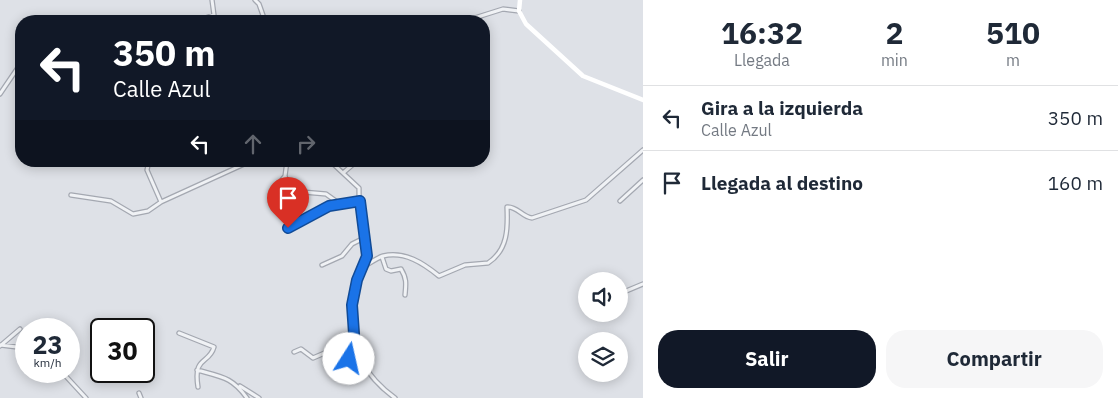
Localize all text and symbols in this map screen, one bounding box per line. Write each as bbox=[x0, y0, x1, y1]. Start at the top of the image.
text: 16:32 bbox=[721, 13, 803, 52]
text: 2 bbox=[885, 13, 903, 52]
text: 510 bbox=[986, 13, 1040, 52]
text: 350 m bbox=[113, 30, 216, 76]
icon: left bbox=[30, 35, 95, 100]
text: Llegada bbox=[734, 50, 790, 70]
text: min bbox=[881, 50, 908, 70]
text: m bbox=[1006, 50, 1020, 70]
text: Calle Azul bbox=[113, 74, 211, 103]
text: Gira a la izquierda bbox=[701, 96, 863, 120]
icon: left bbox=[658, 104, 686, 132]
text: 350 m bbox=[1048, 106, 1103, 130]
text: Calle Azul bbox=[701, 120, 772, 140]
icon: left bbox=[186, 130, 214, 158]
icon: ahead bbox=[239, 130, 267, 158]
icon: right bbox=[292, 130, 320, 158]
icon: arrive bbox=[658, 169, 686, 197]
text: Llegada al destino bbox=[701, 171, 863, 195]
text: 160 m bbox=[1048, 171, 1103, 195]
pin bbox=[267, 177, 309, 228]
icon: arrive bbox=[274, 184, 302, 212]
map controls bbox=[578, 272, 628, 382]
button: sound bbox=[578, 272, 628, 322]
speed limit sign: 30 bbox=[90, 318, 155, 383]
text: 23 bbox=[32, 328, 63, 361]
button: Salir bbox=[658, 330, 876, 388]
button: Compartir bbox=[886, 330, 1103, 388]
position arrow bbox=[322, 332, 374, 384]
button: layers bbox=[578, 332, 628, 382]
text: km/h bbox=[33, 355, 62, 370]

